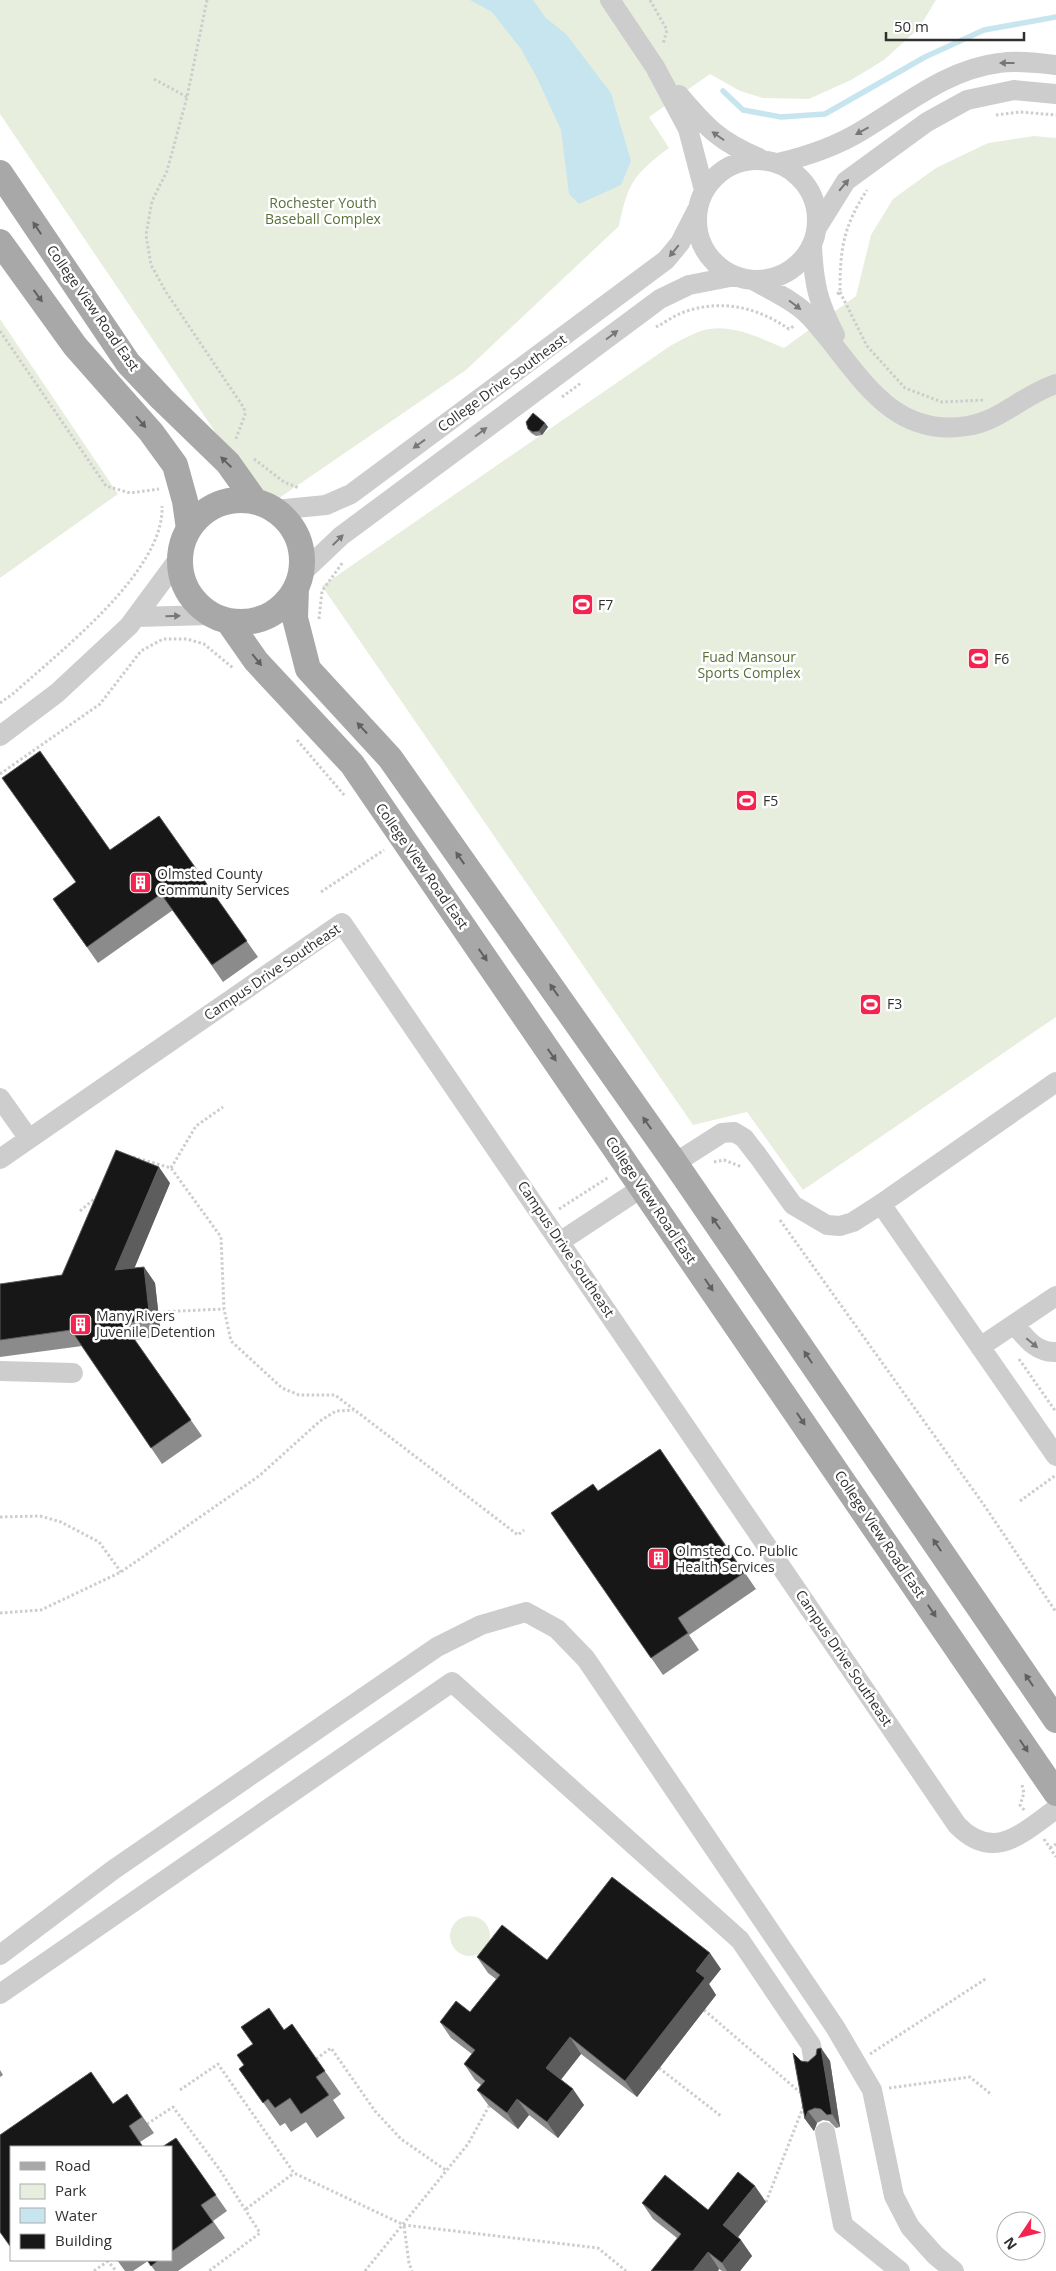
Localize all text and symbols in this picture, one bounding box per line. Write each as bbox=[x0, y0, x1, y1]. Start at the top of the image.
scale bar bbox=[886, 10, 1024, 42]
text: 50 m bbox=[894, 16, 929, 36]
one-way arrow bbox=[999, 59, 1015, 67]
one-way arrow bbox=[855, 126, 868, 135]
one-way arrow bbox=[711, 131, 725, 141]
one-way arrow bbox=[838, 178, 849, 191]
park label: Rochester Youth Baseball Complex bbox=[265, 193, 382, 228]
one-way arrow bbox=[32, 221, 42, 235]
street label: College View Road East bbox=[43, 241, 144, 375]
one-way arrow bbox=[669, 244, 680, 257]
one-way arrow bbox=[33, 289, 44, 302]
one-way arrow bbox=[788, 300, 802, 310]
street label: College Drive Southeast bbox=[434, 329, 570, 436]
one-way arrow bbox=[605, 329, 618, 340]
one-way arrow bbox=[136, 415, 147, 428]
one-way arrow bbox=[474, 427, 488, 437]
one-way arrow bbox=[413, 438, 426, 449]
one-way arrow bbox=[220, 456, 232, 468]
one-way arrow bbox=[332, 535, 344, 547]
sports icon: F7 bbox=[570, 593, 594, 617]
place label: F7 bbox=[598, 595, 613, 614]
one-way arrow bbox=[166, 612, 182, 620]
park label: Fuad Mansour Sports Complex bbox=[697, 647, 801, 682]
sports icon: F6 bbox=[966, 647, 990, 671]
place label: F6 bbox=[994, 649, 1009, 668]
one-way arrow bbox=[251, 654, 262, 667]
one-way arrow bbox=[356, 723, 368, 735]
sports icon: F5 bbox=[735, 789, 759, 813]
place label: F5 bbox=[763, 791, 778, 810]
street label: College View Road East bbox=[372, 799, 473, 933]
one-way arrow bbox=[455, 851, 465, 864]
place label: Olmsted County Community Services bbox=[157, 864, 290, 899]
building icon: Olmsted County Community Services bbox=[129, 870, 153, 894]
street label: Campus Drive Southeast bbox=[200, 919, 344, 1024]
one-way arrow bbox=[478, 948, 488, 962]
one-way arrow bbox=[549, 984, 559, 997]
sports icon: F3 bbox=[859, 992, 883, 1016]
place label: F3 bbox=[887, 994, 902, 1013]
one-way arrow bbox=[548, 1048, 557, 1062]
one-way arrow bbox=[642, 1116, 652, 1130]
street label: College View Road East bbox=[602, 1132, 701, 1267]
street label: Campus Drive Southeast bbox=[514, 1177, 619, 1321]
one-way arrow bbox=[711, 1216, 721, 1229]
one-way arrow bbox=[704, 1278, 714, 1292]
place label: Many Rivers Juvenile Detention bbox=[94, 1306, 215, 1341]
building icon: Many Rivers Juvenile Detention bbox=[68, 1312, 92, 1336]
one-way arrow bbox=[1026, 1338, 1039, 1349]
one-way arrow bbox=[803, 1350, 813, 1363]
one-way arrow bbox=[796, 1412, 806, 1426]
street label: College View Road East bbox=[831, 1466, 930, 1601]
one-way arrow bbox=[932, 1539, 942, 1552]
place label: Olmsted Co. Public Health Services bbox=[675, 1541, 798, 1576]
building icon: Olmsted Co. Public Health Services bbox=[647, 1547, 671, 1571]
street label: Campus Drive Southeast bbox=[792, 1586, 897, 1730]
one-way arrow bbox=[927, 1605, 937, 1618]
one-way arrow bbox=[1024, 1673, 1034, 1686]
one-way arrow bbox=[1019, 1739, 1028, 1752]
legend bbox=[10, 2146, 172, 2261]
text: Road bbox=[55, 2155, 91, 2175]
text: Park bbox=[55, 2180, 86, 2200]
text: Water bbox=[55, 2205, 97, 2225]
north arrow bbox=[996, 2211, 1046, 2261]
text: Building bbox=[55, 2230, 112, 2250]
text: N bbox=[999, 2234, 1021, 2254]

